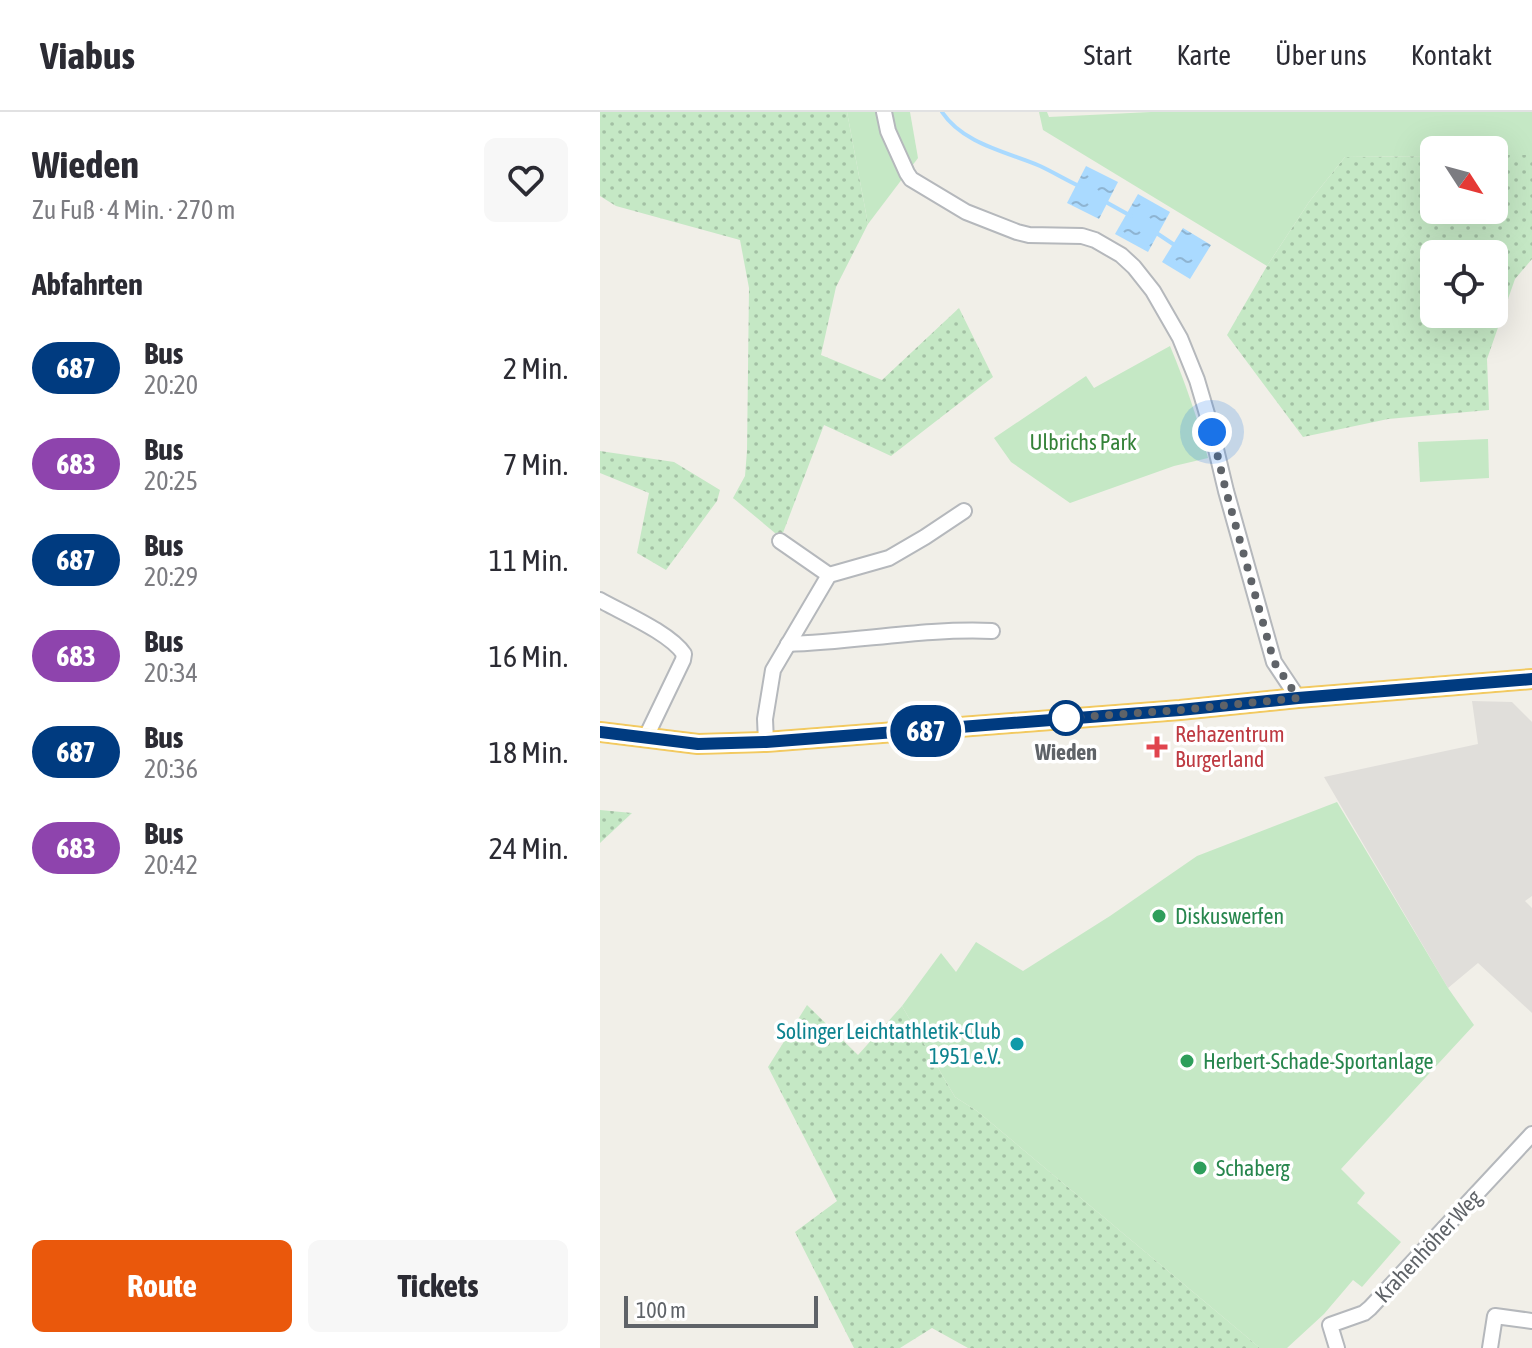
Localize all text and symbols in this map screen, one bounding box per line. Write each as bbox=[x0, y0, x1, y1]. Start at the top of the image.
text: Viabus bbox=[40, 34, 135, 77]
text: Start bbox=[1083, 39, 1132, 71]
text: Karte bbox=[1176, 39, 1231, 71]
text: Über uns bbox=[1275, 39, 1367, 71]
text: Kontakt bbox=[1411, 39, 1492, 71]
north arrow bbox=[1420, 136, 1508, 224]
map controls bbox=[1420, 136, 1508, 328]
button: heart bbox=[484, 138, 568, 222]
text: Wieden bbox=[32, 143, 139, 186]
text: Zu Fuß · 4 Min. · 270 m bbox=[32, 195, 236, 225]
button: locate bbox=[1420, 240, 1508, 328]
text: Abfahrten bbox=[32, 267, 143, 301]
text: Bus bbox=[144, 336, 183, 370]
text: 2 Min. bbox=[503, 351, 568, 385]
text: 687 bbox=[56, 352, 96, 384]
text: 20:20 bbox=[144, 370, 198, 400]
your location bbox=[1192, 412, 1232, 452]
park label: Ulbrichs Park bbox=[1029, 429, 1137, 455]
text: Bus bbox=[144, 432, 183, 466]
text: 7 Min. bbox=[503, 447, 568, 481]
text: 683 bbox=[56, 448, 96, 480]
text: 20:25 bbox=[144, 466, 198, 496]
text: Bus bbox=[144, 528, 183, 562]
text: 11 Min. bbox=[489, 543, 568, 577]
text: 687 bbox=[56, 544, 96, 576]
text: 20:29 bbox=[144, 562, 198, 592]
text: Bus bbox=[144, 624, 183, 658]
text: 16 Min. bbox=[489, 639, 568, 673]
text: 683 bbox=[56, 640, 96, 672]
text: 20:34 bbox=[144, 658, 198, 688]
marker: Wieden bbox=[1049, 701, 1083, 735]
line badge: 687 bbox=[880, 705, 972, 757]
text: 687 bbox=[906, 715, 946, 747]
text: Bus bbox=[144, 720, 183, 754]
place label: Rehazentrum Burgerland bbox=[1175, 721, 1285, 772]
text: 18 Min. bbox=[489, 735, 568, 769]
text: 687 bbox=[56, 736, 96, 768]
marker: Rehazentrum Burgerland bbox=[1146, 736, 1168, 758]
place label: Wieden bbox=[1034, 739, 1097, 765]
text: 20:36 bbox=[144, 754, 198, 784]
text: Bus bbox=[144, 816, 183, 850]
text: 24 Min. bbox=[489, 831, 568, 865]
text: 683 bbox=[56, 832, 96, 864]
text: 20:42 bbox=[144, 850, 198, 880]
place label: Diskuswerfen bbox=[1175, 903, 1284, 929]
marker: Diskuswerfen bbox=[1150, 907, 1168, 925]
place label: Solinger Leichtathletik-Club 1951 e.V. bbox=[776, 1018, 1001, 1069]
marker: Solinger Leichtathletik-Club 1951 e.V. bbox=[1008, 1035, 1026, 1053]
place label: Herbert-Schade-Sportanlage bbox=[1203, 1048, 1434, 1074]
marker: Herbert-Schade-Sportanlage bbox=[1178, 1052, 1196, 1070]
place label: Schaberg bbox=[1216, 1155, 1291, 1181]
marker: Schaberg bbox=[1191, 1159, 1209, 1177]
street label: Krahenhöher Weg bbox=[1369, 1184, 1487, 1308]
button: Route bbox=[32, 1240, 292, 1332]
button: Tickets bbox=[308, 1240, 568, 1332]
scale bar bbox=[624, 1292, 818, 1328]
text: 100 m bbox=[636, 1297, 686, 1323]

